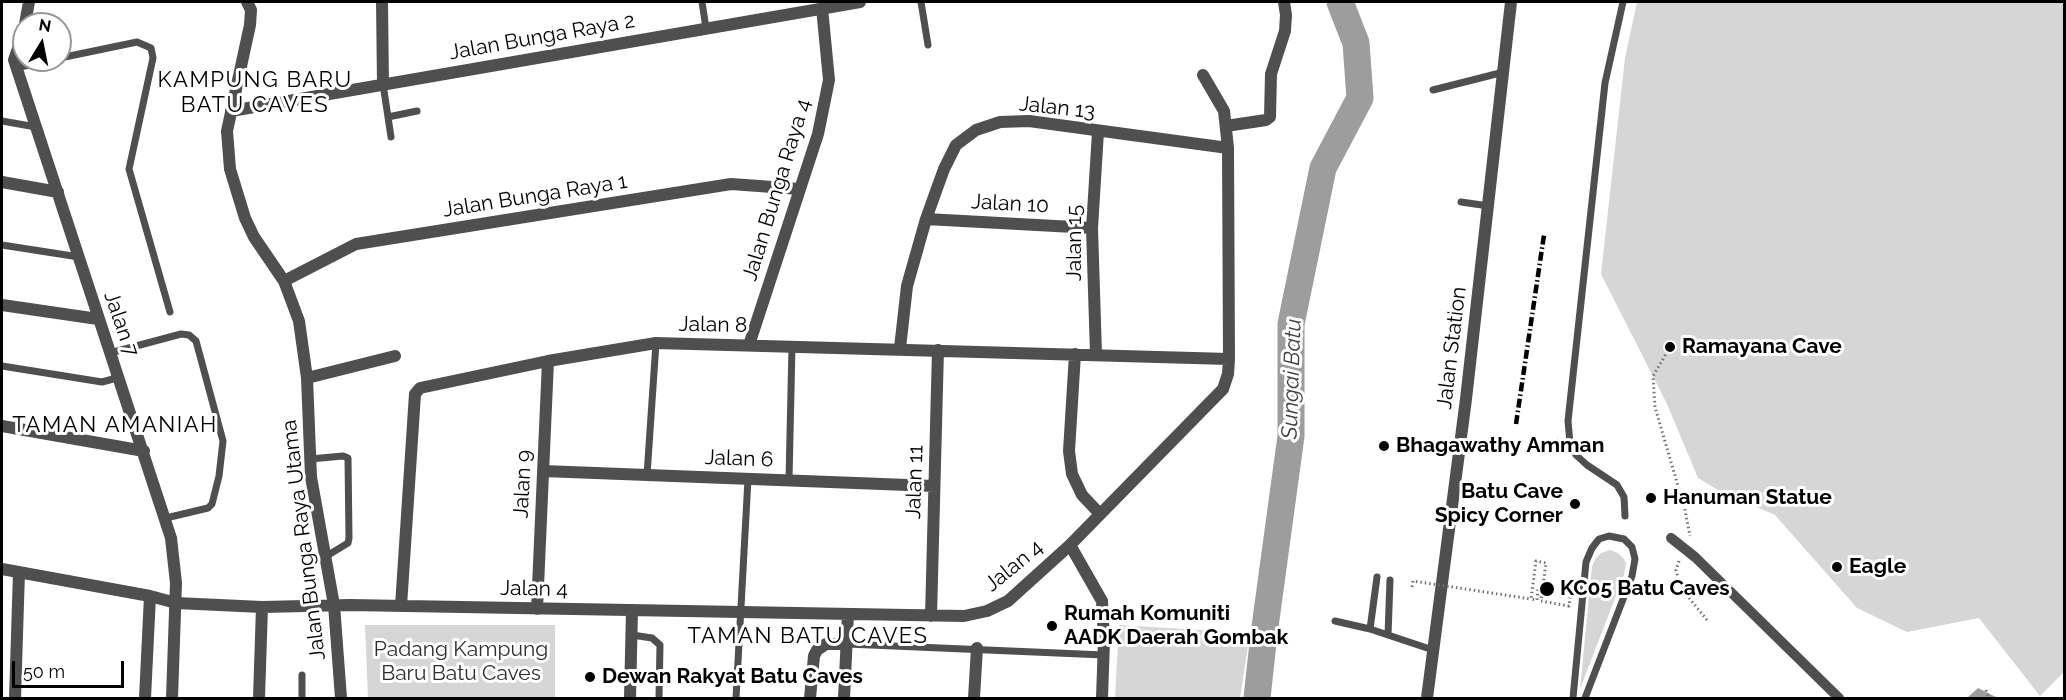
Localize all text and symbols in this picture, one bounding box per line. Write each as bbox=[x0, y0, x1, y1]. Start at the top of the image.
street label: Jalan Bunga Raya 2 bbox=[447, 8, 637, 66]
north arrow bbox=[12, 12, 72, 72]
text: N bbox=[37, 15, 53, 36]
district label: KAMPUNG BARU BATU CAVES bbox=[157, 67, 353, 118]
street label: Jalan 13 bbox=[1018, 91, 1096, 125]
street label: Jalan Bunga Raya 4 bbox=[737, 96, 817, 284]
street label: Jalan Bunga Raya 1 bbox=[441, 169, 629, 223]
street label: Jalan 10 bbox=[970, 189, 1050, 219]
street label: Jalan 15 bbox=[1062, 205, 1088, 281]
street label: Jalan Station bbox=[1432, 285, 1472, 411]
street label: Jalan 7 bbox=[98, 288, 144, 360]
street label: Jalan 8 bbox=[678, 312, 748, 338]
water label: Sungai Batu bbox=[1277, 318, 1307, 440]
place label: Ramayana Cave bbox=[1682, 334, 1842, 360]
marker: Ramayana Cave bbox=[1663, 340, 1677, 354]
district label: TAMAN AMANIAH bbox=[12, 412, 218, 438]
street label: Jalan Bunga Raya Utama bbox=[277, 418, 331, 662]
place label: Bhagawathy Amman bbox=[1396, 433, 1604, 459]
marker: Bhagawathy Amman bbox=[1377, 439, 1391, 453]
street label: Jalan 6 bbox=[704, 445, 774, 473]
street label: Jalan 11 bbox=[901, 445, 929, 519]
street label: Jalan 9 bbox=[509, 449, 537, 519]
place label: Batu Cave Spicy Corner bbox=[1435, 479, 1563, 529]
place label: Hanuman Statue bbox=[1663, 485, 1832, 511]
marker: Hanuman Statue bbox=[1644, 491, 1658, 505]
marker: Batu Cave Spicy Corner bbox=[1568, 497, 1582, 511]
street label: Jalan 4 bbox=[980, 535, 1048, 597]
place label: Eagle bbox=[1849, 554, 1906, 580]
marker: Eagle bbox=[1830, 560, 1844, 574]
street label: Jalan 4 bbox=[500, 576, 568, 602]
place label: KC05 Batu Caves bbox=[1560, 576, 1730, 602]
marker: KC05 Batu Caves bbox=[1538, 580, 1556, 598]
place label: Rumah Komuniti AADK Daerah Gombak bbox=[1064, 601, 1288, 651]
marker: Rumah Komuniti AADK Daerah Gombak bbox=[1045, 619, 1059, 633]
district label: TAMAN BATU CAVES bbox=[688, 623, 928, 649]
park label: Padang Kampung Baru Batu Caves bbox=[374, 637, 548, 687]
scale bar bbox=[15, 649, 128, 687]
text: 50 m bbox=[23, 661, 65, 682]
place label: Dewan Rakyat Batu Caves bbox=[602, 664, 863, 690]
marker: Dewan Rakyat Batu Caves bbox=[583, 670, 597, 684]

